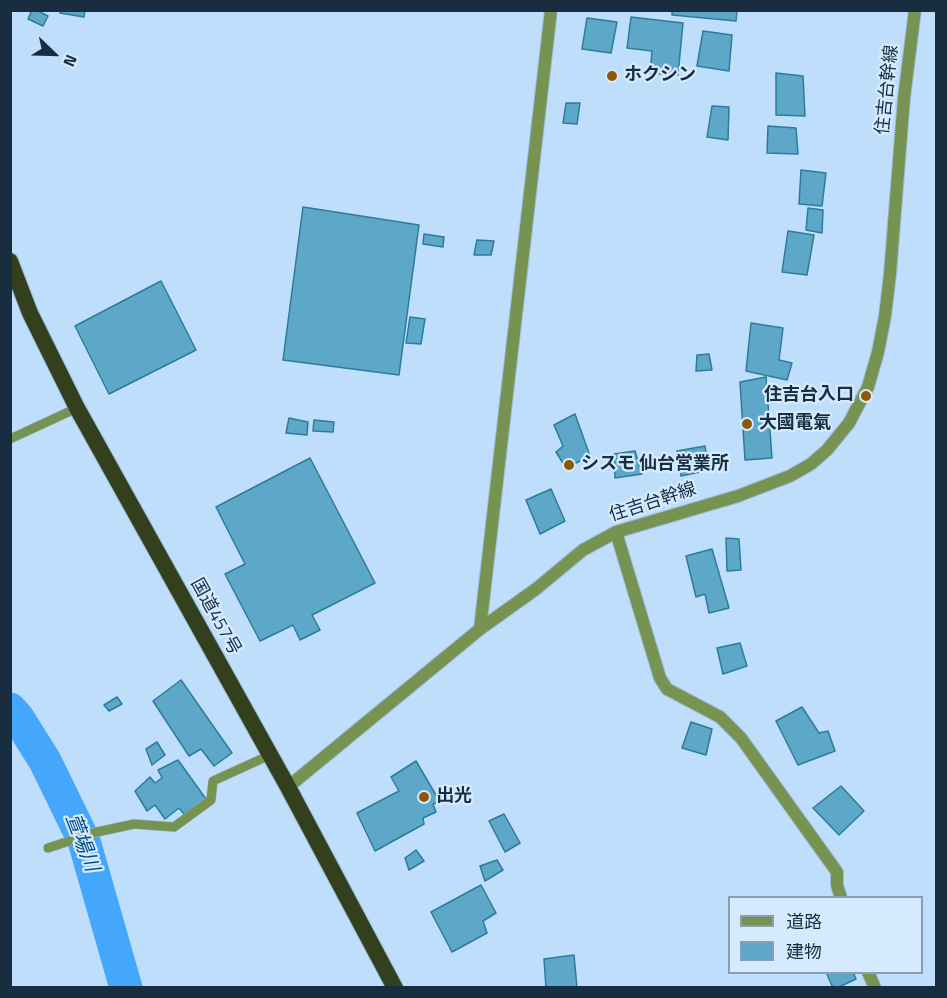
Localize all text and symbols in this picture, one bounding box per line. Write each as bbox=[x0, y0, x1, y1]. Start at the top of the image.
north arrow bbox=[24, 24, 84, 84]
street label: 住吉台幹線 bbox=[873, 44, 903, 136]
text: N bbox=[57, 51, 84, 71]
place label: ホクシン bbox=[624, 65, 696, 87]
marker: ホクシン bbox=[605, 69, 619, 83]
place label: 住吉台入口 bbox=[764, 385, 854, 407]
marker: 住吉台入口 bbox=[859, 389, 873, 403]
place label: 大國電氣 bbox=[759, 413, 831, 435]
marker: 大國電氣 bbox=[740, 417, 754, 431]
place label: シスモ 仙台営業所 bbox=[581, 454, 729, 476]
marker: シスモ 仙台営業所 bbox=[562, 458, 576, 472]
street label: 住吉台幹線 bbox=[607, 479, 699, 527]
street label: 国道457号 bbox=[185, 575, 245, 659]
place label: 出光 bbox=[436, 786, 472, 808]
marker: 出光 bbox=[417, 790, 431, 804]
water label: 萱場川 bbox=[59, 811, 103, 875]
legend bbox=[728, 896, 923, 974]
text: 道路 bbox=[786, 908, 822, 935]
text: 建物 bbox=[786, 938, 822, 965]

